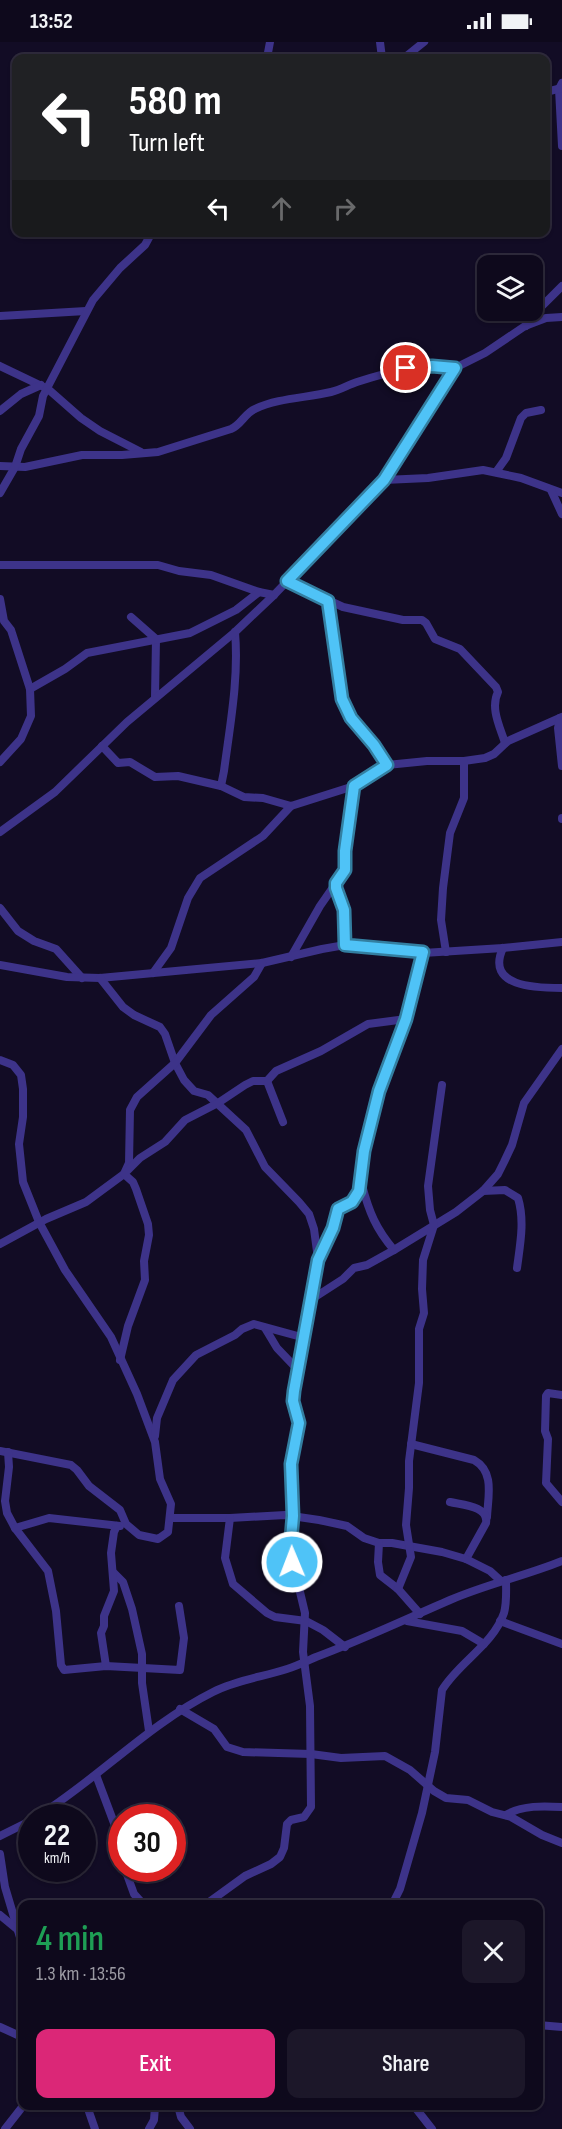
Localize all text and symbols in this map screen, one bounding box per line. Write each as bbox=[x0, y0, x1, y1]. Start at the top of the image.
text: 13:52 bbox=[30, 8, 73, 35]
text: 580 m bbox=[129, 76, 222, 127]
icon: left bbox=[30, 78, 108, 156]
text: Turn left bbox=[129, 127, 205, 159]
icon: left bbox=[202, 192, 235, 225]
icon: ahead bbox=[265, 192, 298, 225]
icon: right bbox=[328, 192, 361, 225]
map controls bbox=[477, 255, 543, 321]
button: layers bbox=[477, 255, 543, 321]
pin bbox=[380, 342, 431, 393]
icon: arrive bbox=[389, 351, 422, 384]
position arrow bbox=[260, 1530, 324, 1594]
speed limit sign: 30 bbox=[108, 1804, 186, 1882]
text: 22 bbox=[44, 1818, 70, 1854]
text: km/h bbox=[44, 1849, 70, 1868]
text: 4 min bbox=[36, 1918, 104, 1961]
button: close bbox=[462, 1920, 525, 1983]
text: 1.3 km · 13:56 bbox=[36, 1962, 126, 1986]
button: Exit bbox=[36, 2029, 275, 2098]
button: Share bbox=[287, 2029, 525, 2098]

